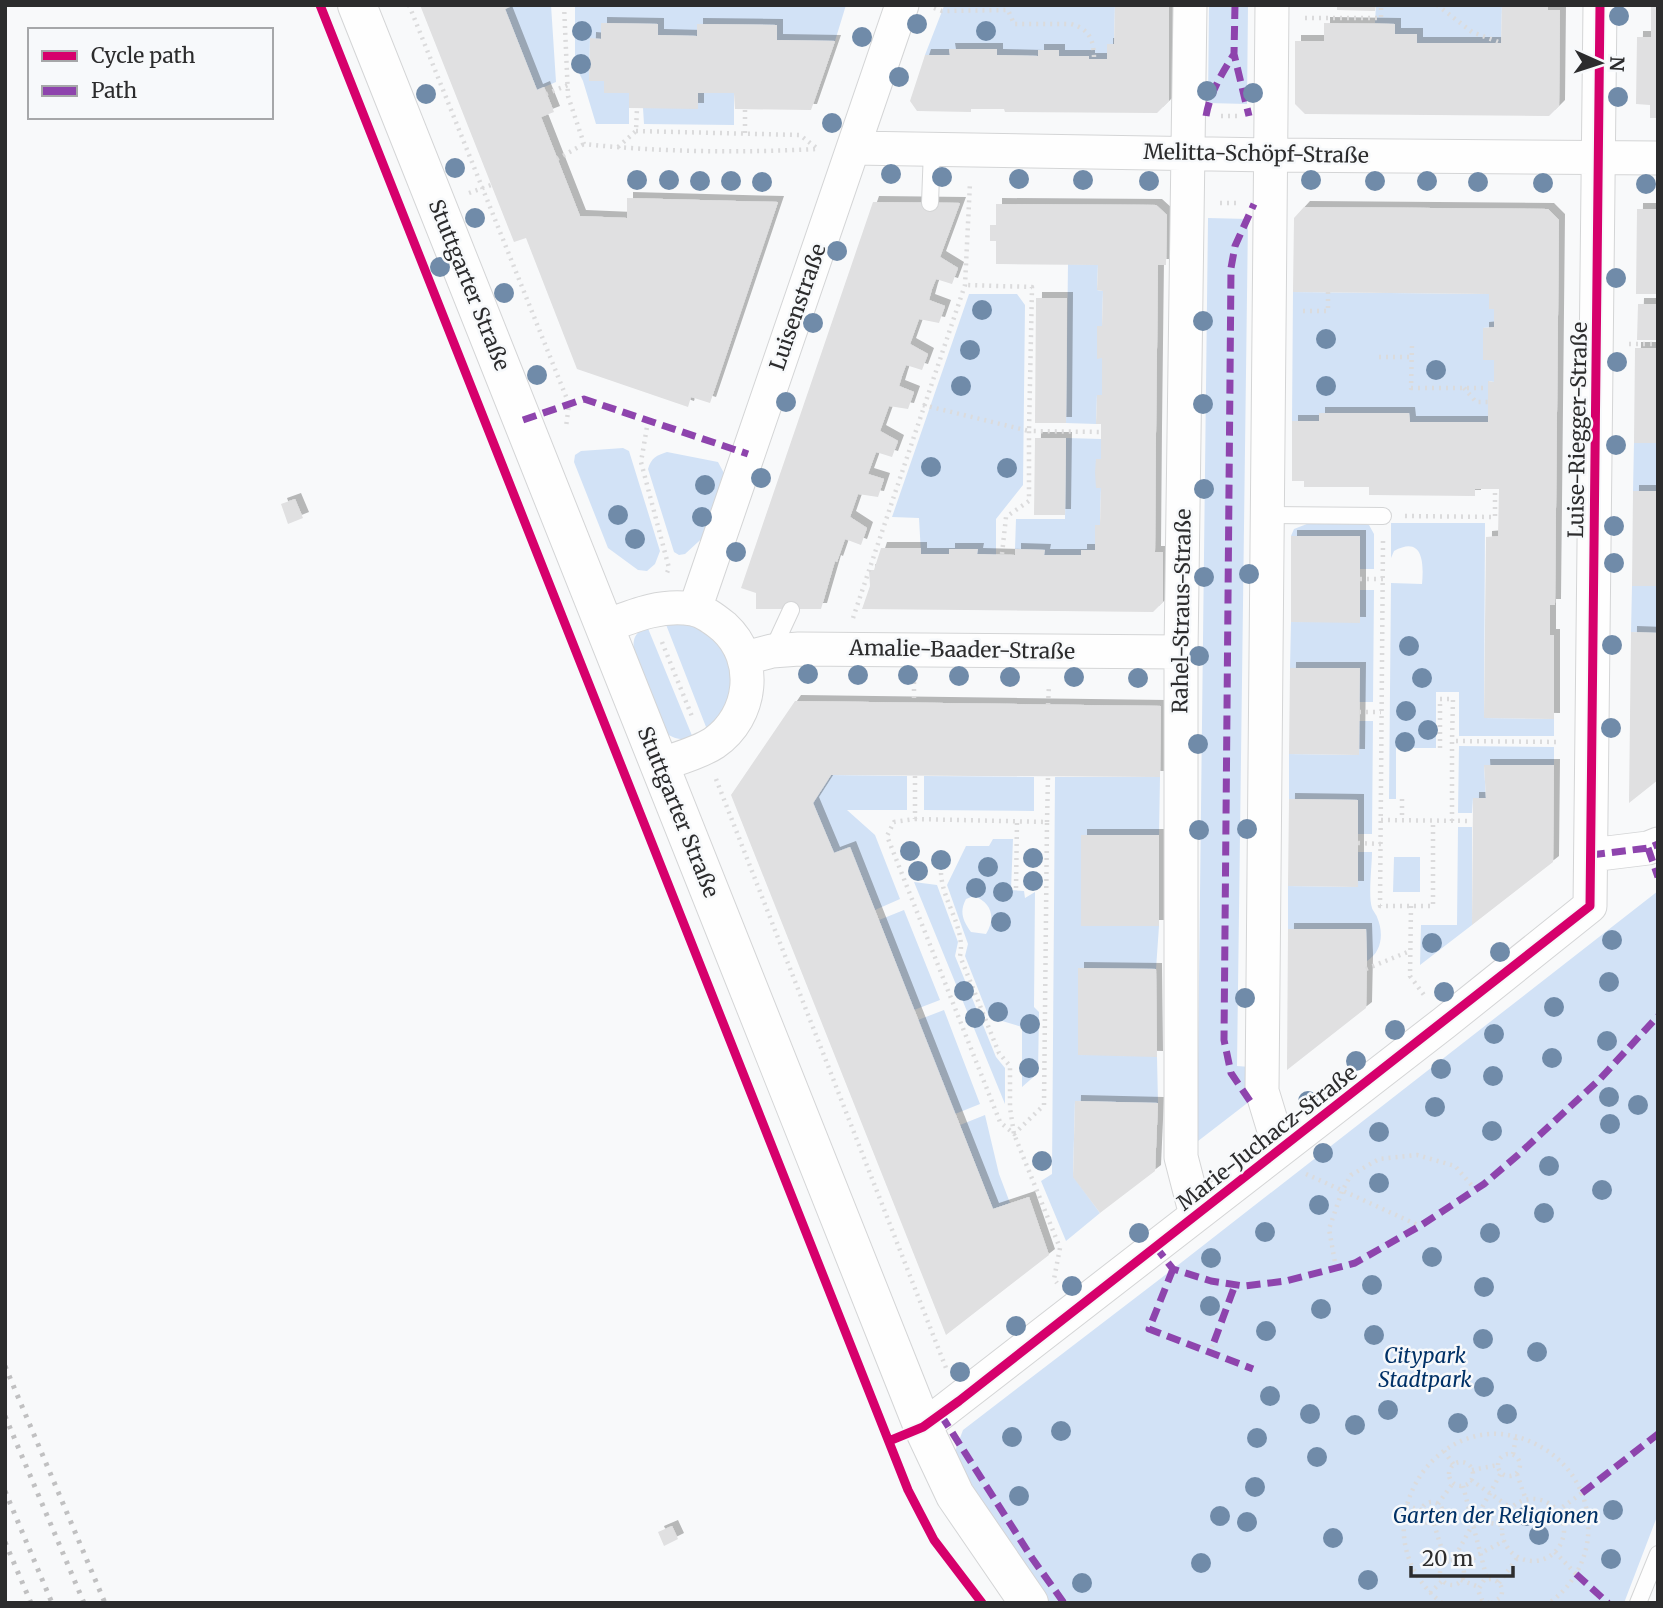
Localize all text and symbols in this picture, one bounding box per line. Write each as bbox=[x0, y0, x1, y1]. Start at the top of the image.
legend bbox=[28, 28, 273, 119]
north arrow bbox=[1565, 28, 1635, 98]
text: Cycle path bbox=[91, 42, 195, 69]
text: N bbox=[1605, 56, 1629, 72]
text: Path bbox=[91, 77, 137, 104]
street label: Melitta-Schöpf-Straße bbox=[1143, 138, 1369, 169]
street label: Stuttgarter Straße bbox=[423, 195, 516, 374]
street label: Luisenstraße bbox=[763, 240, 832, 374]
street label: Luise-Riegger-Straße bbox=[1562, 322, 1593, 538]
street label: Rahel-Straus-Straße bbox=[1166, 508, 1197, 714]
street label: Amalie-Baader-Straße bbox=[848, 634, 1075, 665]
street label: Stuttgarter Straße bbox=[632, 722, 725, 901]
street label: Marie-Juchacz-Straße bbox=[1171, 1059, 1362, 1216]
park label: Citypark Stadtpark bbox=[1378, 1342, 1472, 1393]
park label: Garten der Religionen bbox=[1393, 1502, 1599, 1529]
scale bar bbox=[1411, 1534, 1512, 1578]
text: 20 m bbox=[1422, 1545, 1474, 1572]

